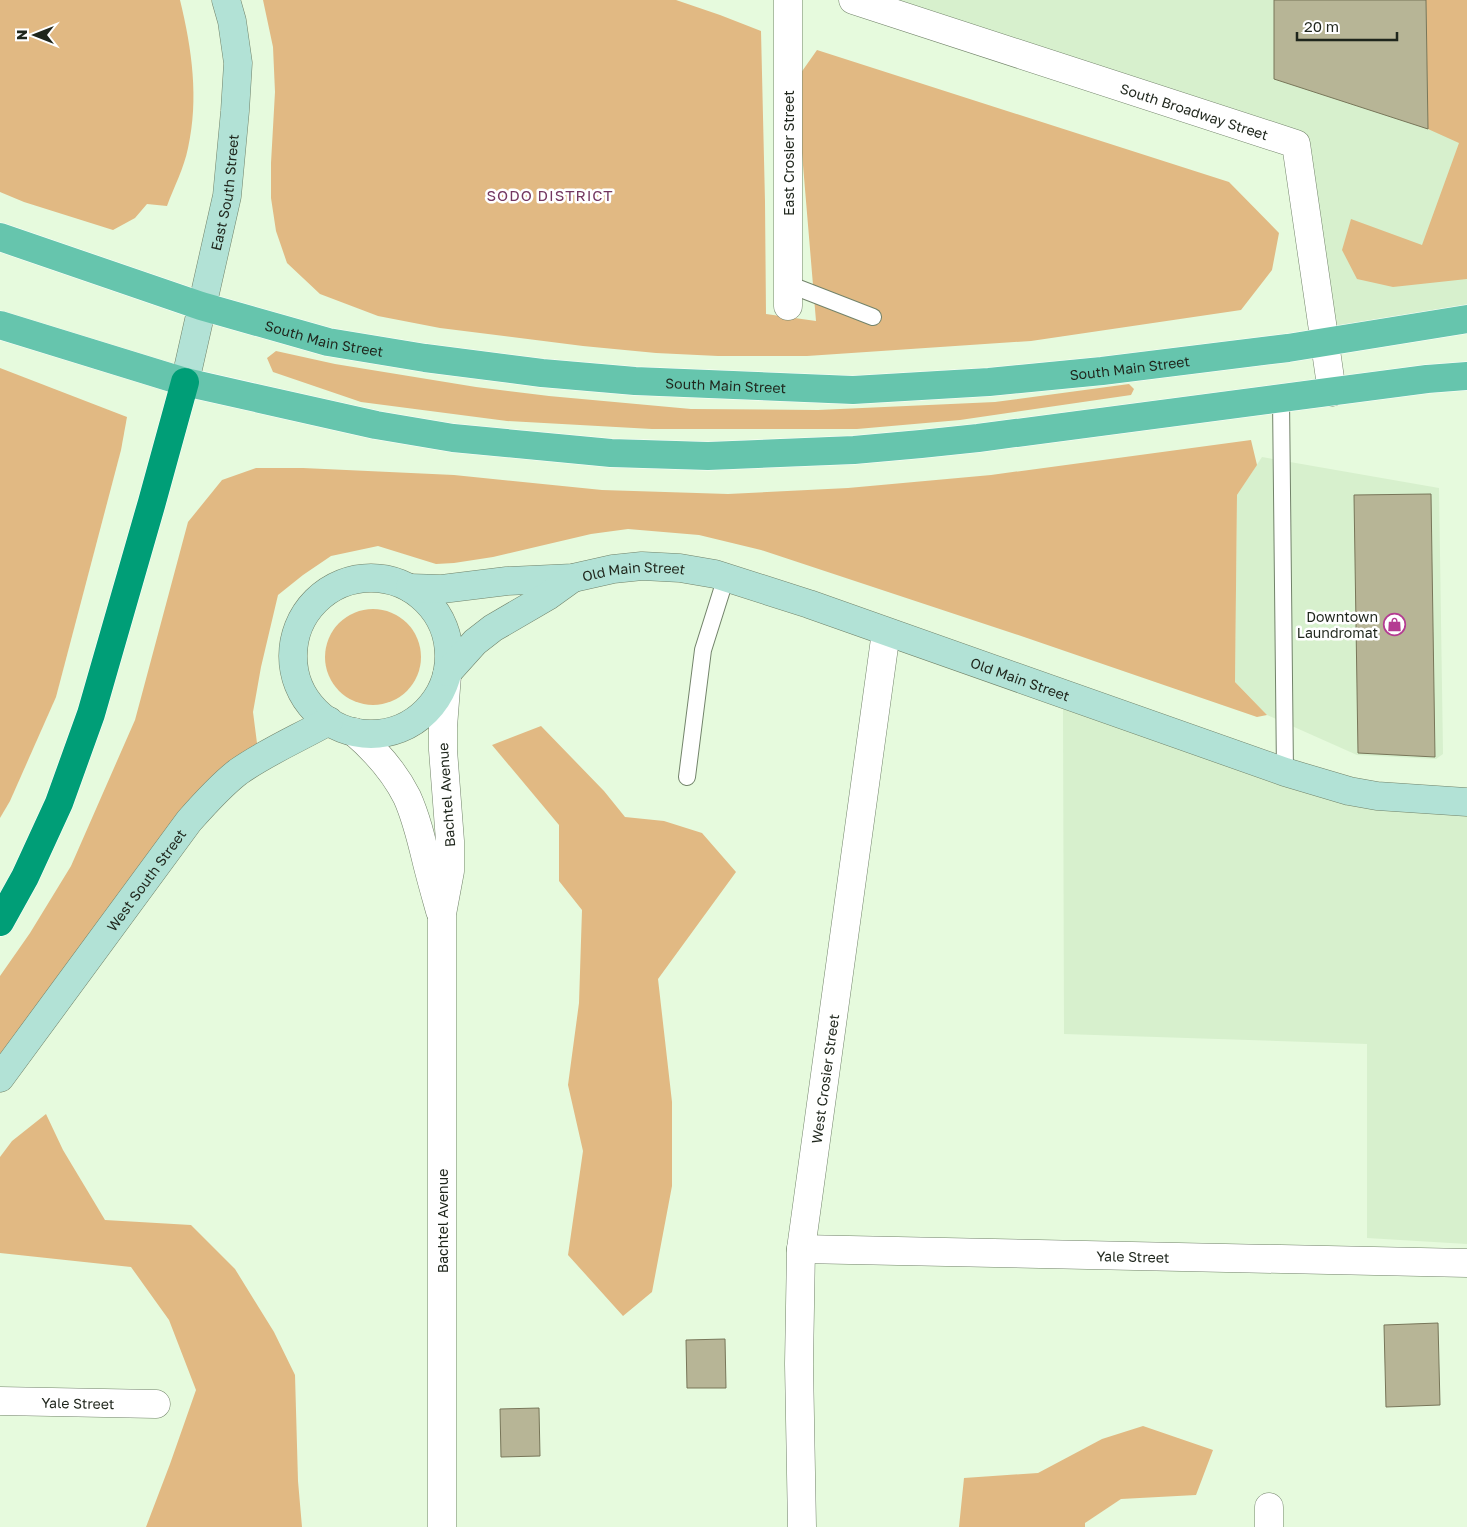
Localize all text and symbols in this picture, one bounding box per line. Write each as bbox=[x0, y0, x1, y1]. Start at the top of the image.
north arrow bbox=[10, 10, 60, 60]
scale bar bbox=[1297, 10, 1397, 42]
text: 20 m bbox=[1304, 17, 1339, 35]
text: N bbox=[13, 30, 30, 40]
street label: South Broadway Street bbox=[1118, 79, 1271, 143]
street label: East Crosier Street bbox=[780, 90, 797, 216]
street label: East South Street bbox=[206, 133, 241, 252]
district label: SODO DISTRICT bbox=[486, 186, 614, 204]
street label: South Main Street bbox=[263, 316, 385, 359]
street label: South Main Street bbox=[1069, 352, 1191, 383]
street label: South Main Street bbox=[665, 374, 787, 396]
street label: Old Main Street bbox=[580, 557, 687, 584]
place label: Downtown Laundromat bbox=[1297, 608, 1378, 641]
shop icon: Downtown Laundromat bbox=[1382, 612, 1406, 636]
street label: Old Main Street bbox=[968, 653, 1072, 704]
street label: Bachtel Avenue bbox=[434, 742, 458, 848]
street label: West South Street bbox=[103, 825, 189, 934]
street label: West Crosier Street bbox=[807, 1013, 842, 1144]
street label: Bachtel Avenue bbox=[434, 1169, 451, 1273]
street label: Yale Street bbox=[1096, 1247, 1170, 1265]
street label: Yale Street bbox=[41, 1393, 115, 1412]

